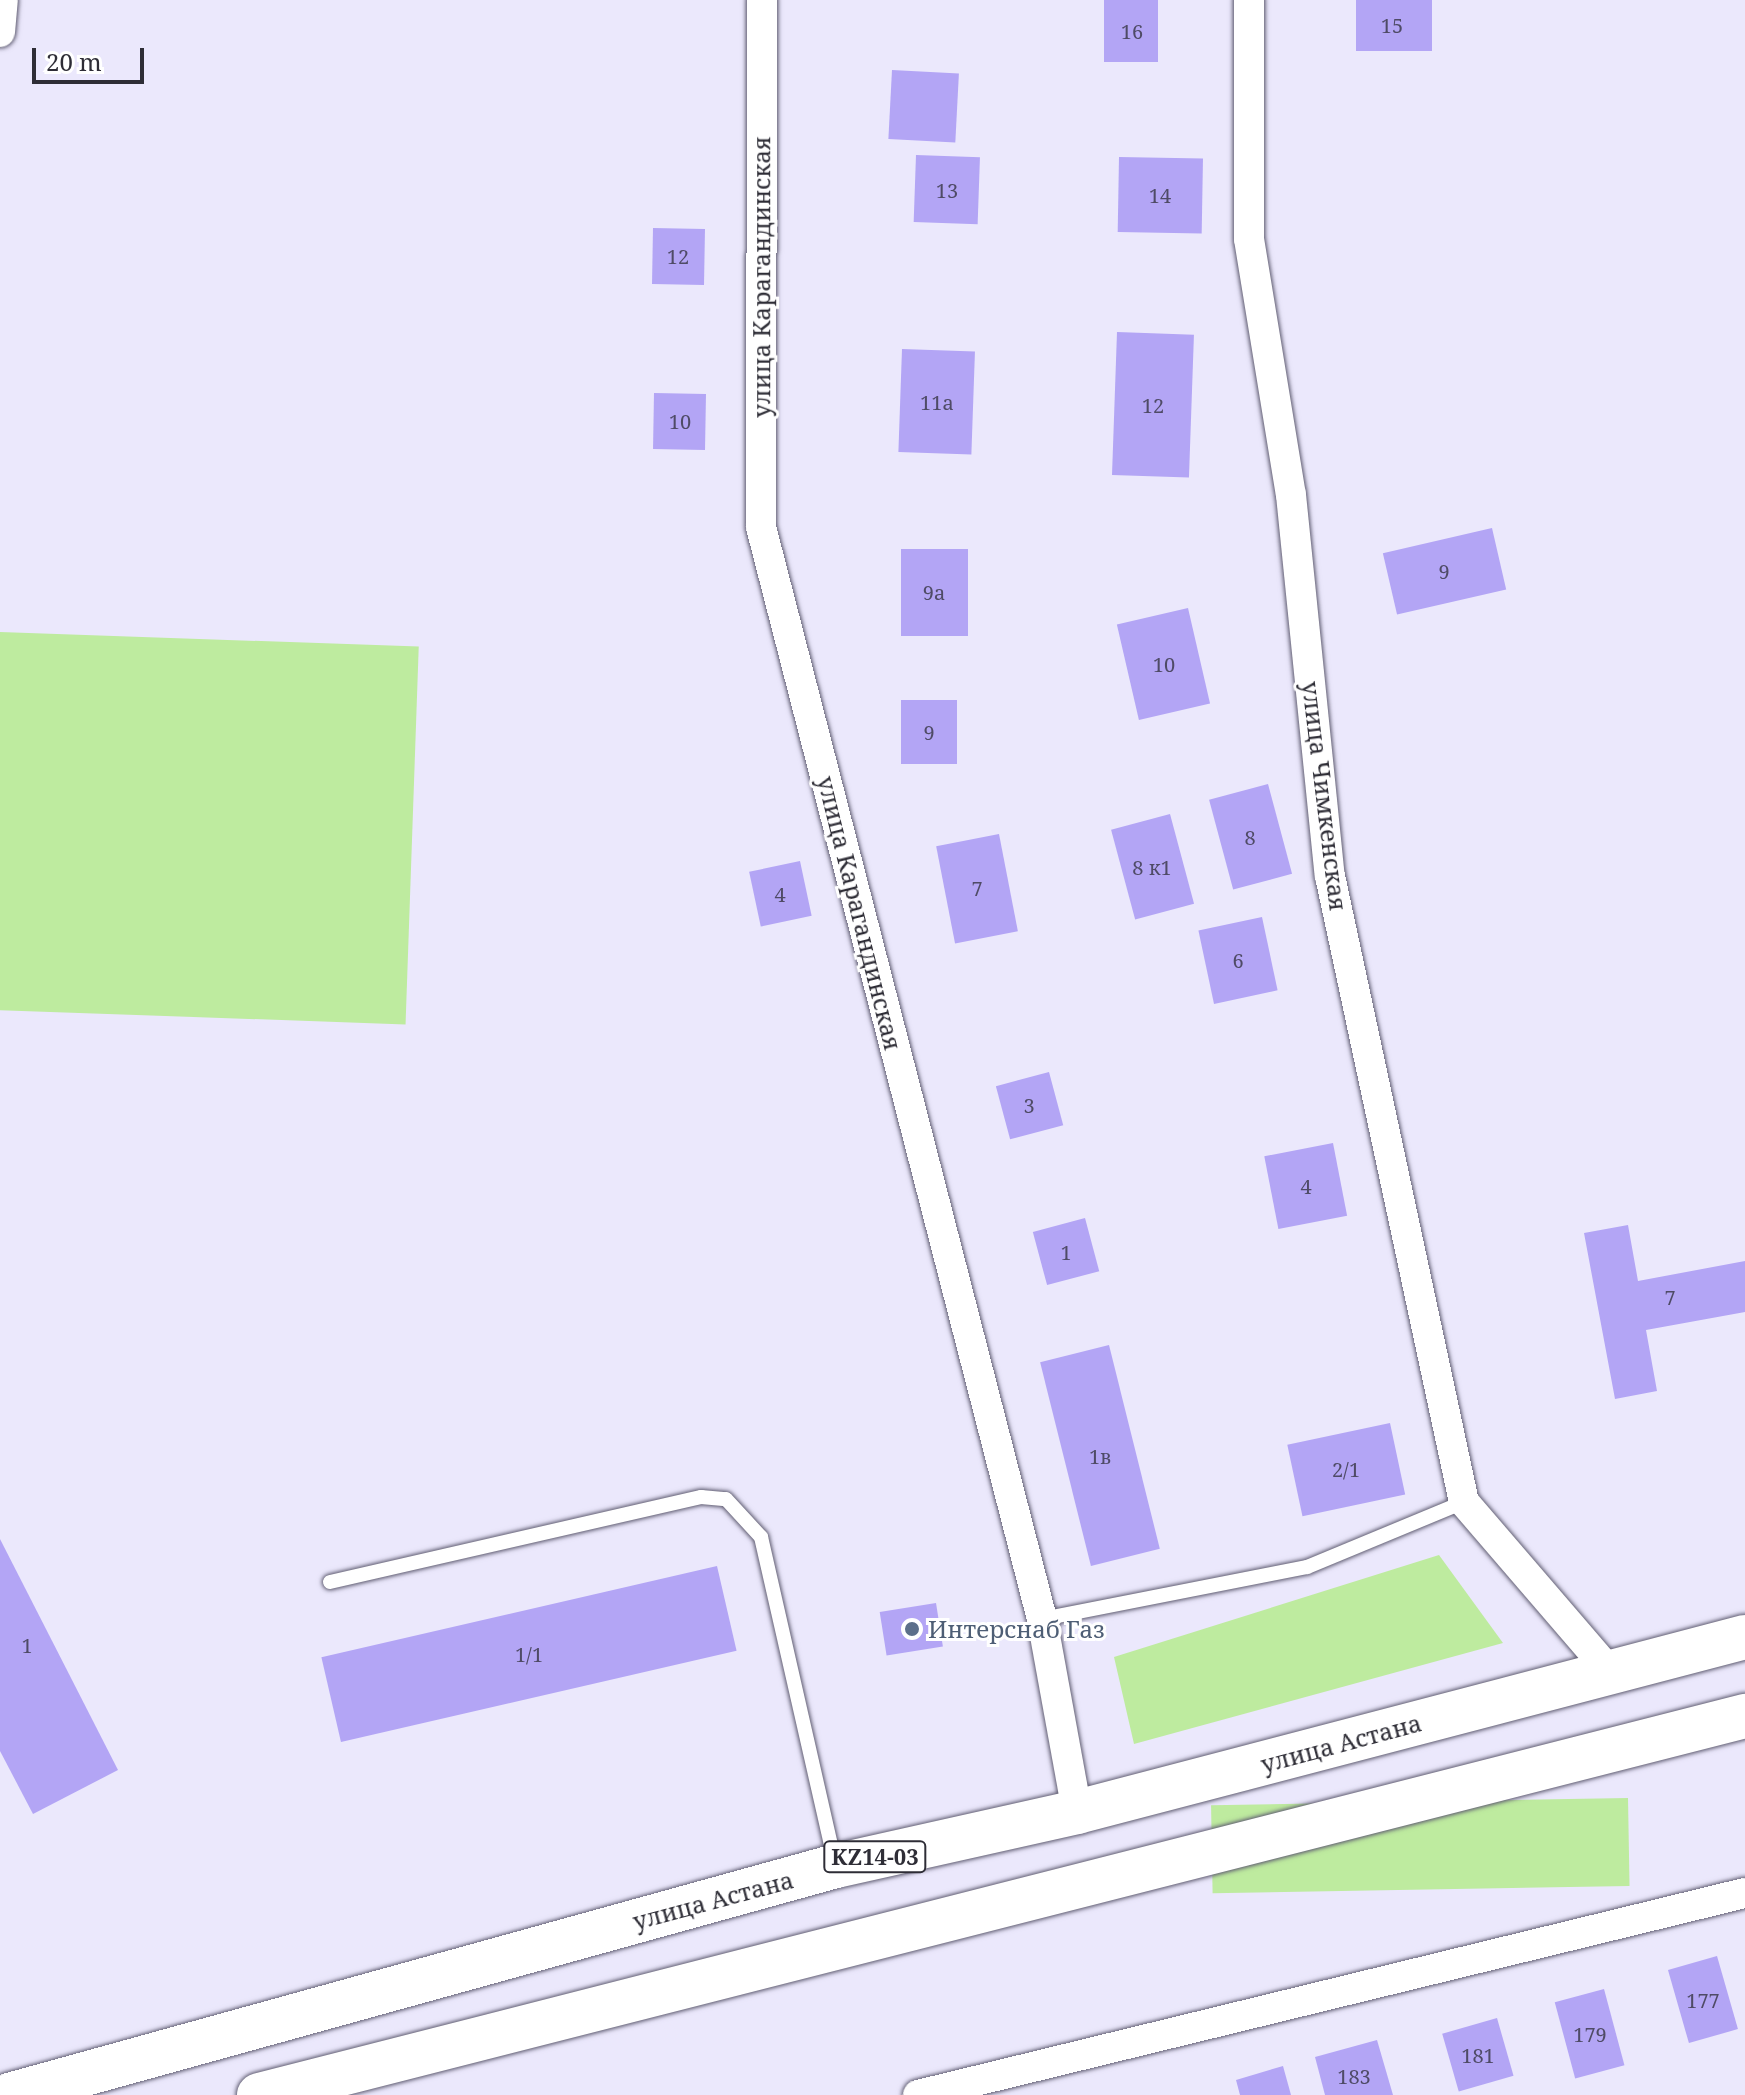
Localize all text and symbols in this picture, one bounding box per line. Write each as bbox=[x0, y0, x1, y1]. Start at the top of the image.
house number: 15 bbox=[1381, 13, 1403, 37]
house number: 16 bbox=[1121, 19, 1143, 43]
scale bar bbox=[36, 32, 148, 82]
text: 20 m bbox=[46, 45, 102, 78]
street label: улица Карагандинская bbox=[747, 136, 775, 418]
house number: 13 bbox=[936, 178, 958, 202]
house number: 14 bbox=[1149, 183, 1171, 207]
house number: 12 bbox=[667, 244, 689, 268]
house number: 11а bbox=[920, 390, 954, 414]
house number: 12 bbox=[1142, 393, 1164, 417]
house number: 10 bbox=[669, 409, 691, 433]
house number: 9 bbox=[1438, 559, 1450, 583]
house number: 9а bbox=[923, 580, 945, 604]
house number: 10 bbox=[1153, 652, 1175, 676]
street label: улица Чимкенская bbox=[1297, 680, 1353, 912]
house number: 9 bbox=[923, 720, 935, 744]
street label: улица Карагандинская bbox=[812, 773, 908, 1053]
house number: 8 bbox=[1244, 825, 1256, 849]
house number: 8 к1 bbox=[1132, 855, 1172, 879]
house number: 7 bbox=[971, 876, 983, 900]
house number: 4 bbox=[774, 882, 786, 906]
house number: 6 bbox=[1232, 948, 1244, 972]
house number: 3 bbox=[1023, 1093, 1035, 1117]
house number: 4 bbox=[1300, 1174, 1312, 1198]
house number: 1 bbox=[1060, 1240, 1072, 1264]
house number: 7 bbox=[1664, 1285, 1676, 1309]
house number: 1в bbox=[1089, 1444, 1111, 1468]
house number: 2/1 bbox=[1332, 1457, 1360, 1481]
place label: Интерснаб Газ bbox=[928, 1615, 1105, 1643]
marker: Интерснаб Газ bbox=[903, 1620, 921, 1638]
house number: 1 bbox=[21, 1633, 33, 1657]
house number: 1/1 bbox=[515, 1642, 543, 1666]
street label: улица Астана bbox=[1257, 1708, 1425, 1778]
road number: KZ14-03 bbox=[823, 1839, 927, 1875]
street label: улица Астана bbox=[629, 1865, 797, 1935]
house number: 177 bbox=[1686, 1988, 1720, 2012]
house number: 179 bbox=[1573, 2022, 1607, 2046]
house number: 181 bbox=[1461, 2043, 1495, 2067]
house number: 183 bbox=[1337, 2064, 1371, 2088]

